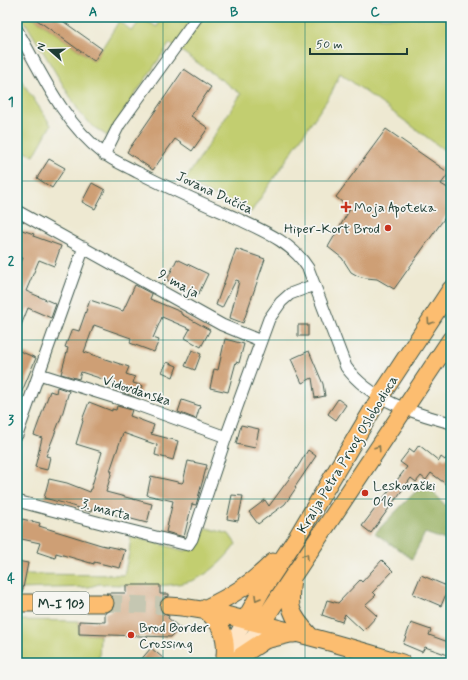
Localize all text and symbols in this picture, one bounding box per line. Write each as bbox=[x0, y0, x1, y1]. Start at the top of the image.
text: A bbox=[89, 4, 97, 21]
text: B bbox=[230, 4, 239, 21]
text: C bbox=[370, 4, 380, 21]
north arrow bbox=[30, 30, 70, 70]
scale bar bbox=[310, 30, 407, 56]
text: 50 m bbox=[316, 37, 343, 53]
text: N bbox=[34, 41, 49, 53]
text: 1 bbox=[8, 94, 14, 111]
street label: Jovana Dučića bbox=[173, 167, 256, 218]
place label: Moja Apoteka bbox=[354, 199, 437, 218]
marker: Moja Apoteka bbox=[341, 202, 351, 212]
place label: Hiper-Kort Brod bbox=[284, 220, 380, 238]
marker: Hiper-Kort Brod bbox=[383, 223, 393, 233]
text: 2 bbox=[8, 253, 15, 270]
street label: 9. maja bbox=[155, 265, 202, 303]
one-way arrow bbox=[427, 317, 434, 324]
street label: Vidovdanska bbox=[100, 371, 173, 410]
street label: Kralja Petra Prvog Oslobodioca bbox=[293, 372, 404, 538]
text: 3 bbox=[8, 412, 14, 429]
one-way arrow bbox=[373, 446, 380, 453]
place label: Leskovački 016 bbox=[373, 477, 435, 511]
marker: Leskovački 016 bbox=[360, 488, 370, 498]
street label: 3. marta bbox=[79, 495, 133, 525]
one-way arrow bbox=[301, 553, 309, 560]
text: 4 bbox=[7, 571, 15, 588]
road number: M-I 103 bbox=[33, 592, 89, 614]
one-way arrow bbox=[255, 594, 262, 601]
place label: Brod Border Crossing bbox=[139, 619, 209, 653]
marker: Brod Border Crossing bbox=[126, 630, 136, 640]

